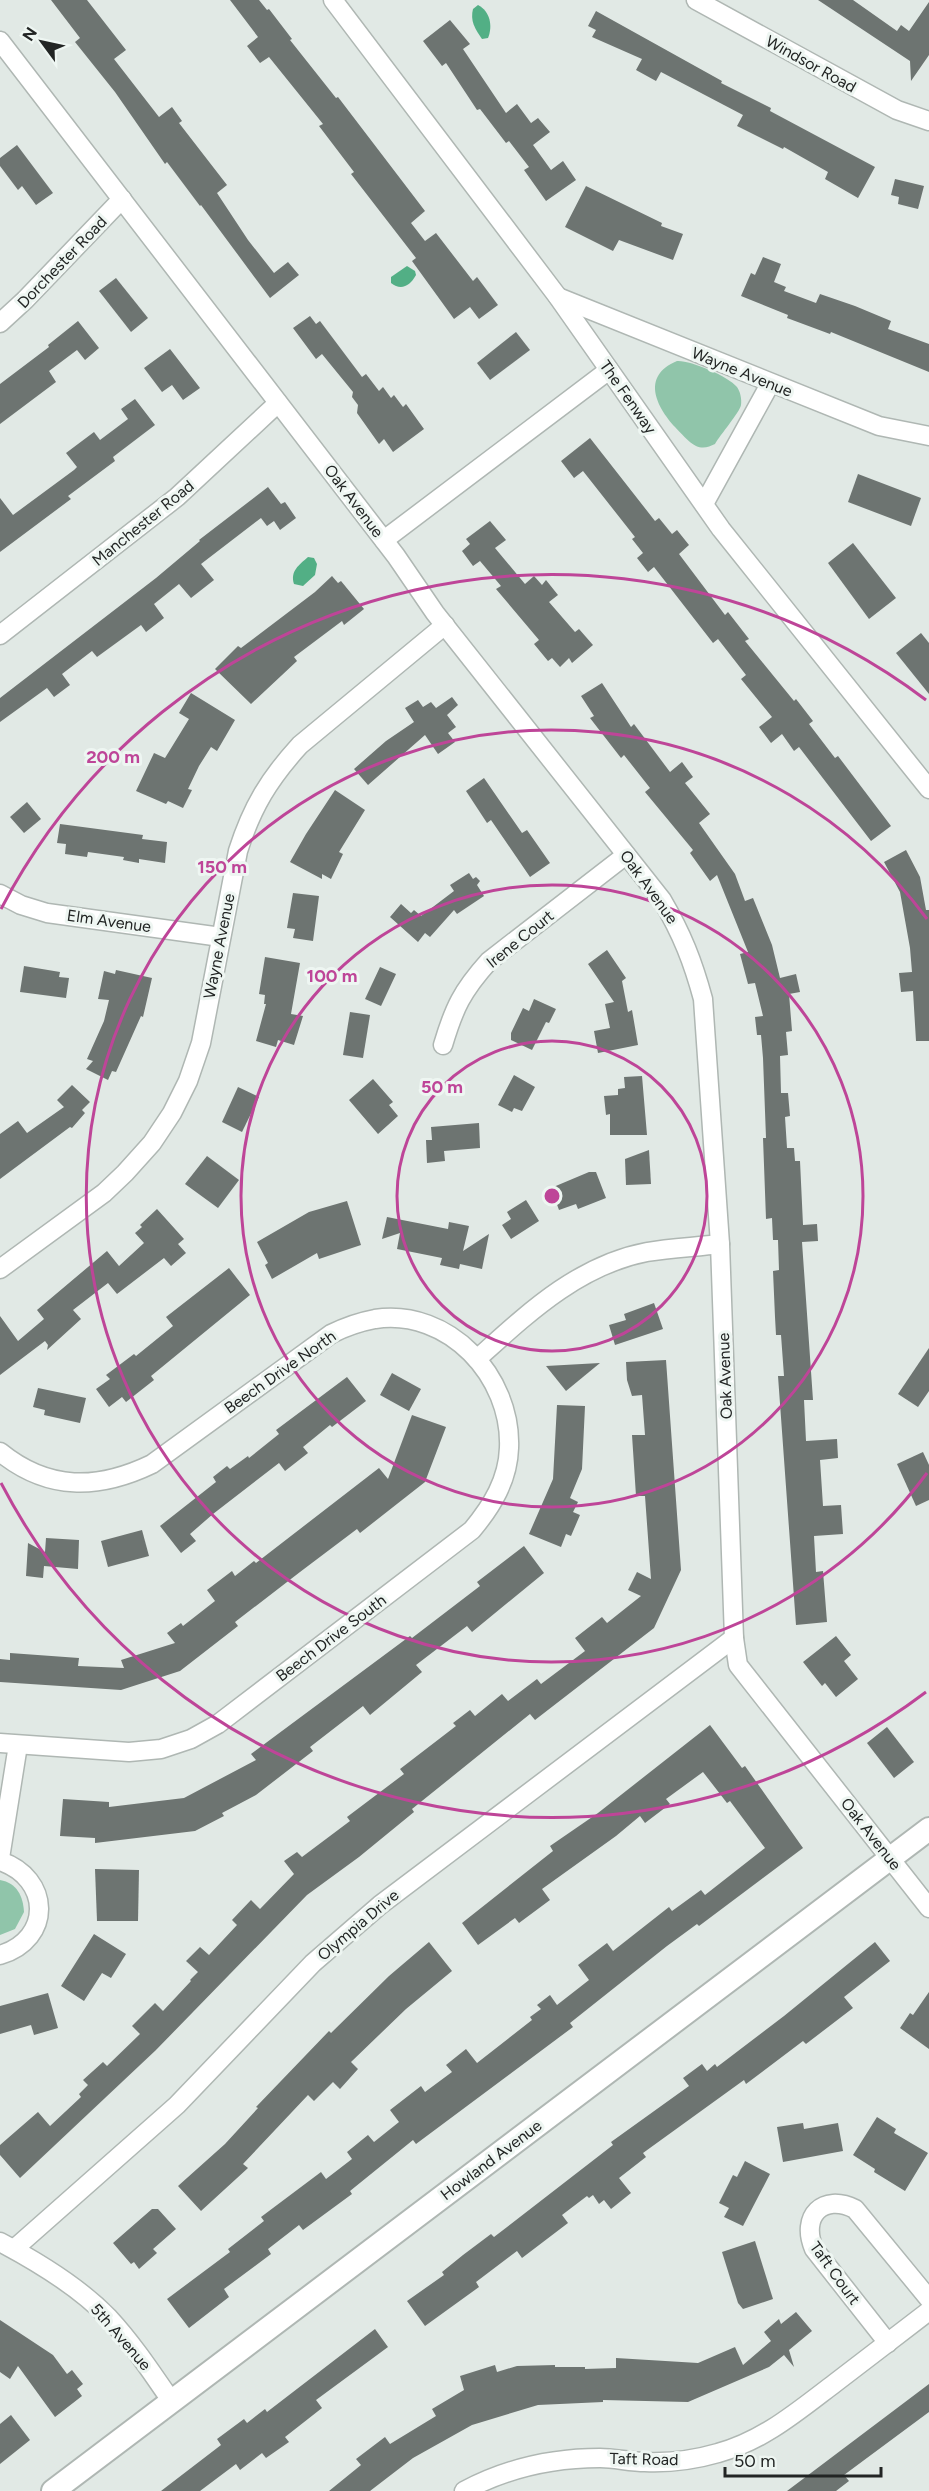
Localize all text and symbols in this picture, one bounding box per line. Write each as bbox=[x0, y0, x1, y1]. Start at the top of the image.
north arrow bbox=[12, 12, 72, 72]
text: N bbox=[19, 24, 41, 44]
street label: Windsor Road bbox=[763, 31, 859, 97]
street label: Dorchester Road bbox=[13, 212, 111, 312]
street label: Wayne Avenue bbox=[689, 343, 795, 401]
street label: The Fenway bbox=[596, 357, 661, 438]
street label: Oak Avenue bbox=[320, 461, 388, 541]
street label: Manchester Road bbox=[88, 476, 198, 570]
text: 200 m bbox=[86, 746, 140, 768]
street label: Oak Avenue bbox=[616, 846, 682, 928]
text: 150 m bbox=[197, 856, 247, 878]
street label: Wayne Avenue bbox=[199, 891, 239, 1000]
street label: Elm Avenue bbox=[66, 906, 153, 936]
street label: Irene Court bbox=[482, 906, 558, 972]
text: 100 m bbox=[307, 965, 357, 987]
text: 50 m bbox=[421, 1076, 463, 1098]
centre of rings bbox=[542, 1186, 562, 1206]
street label: Beech Drive North bbox=[221, 1326, 339, 1418]
street label: Oak Avenue bbox=[714, 1332, 736, 1420]
street label: Beech Drive South bbox=[272, 1590, 390, 1686]
street label: Oak Avenue bbox=[837, 1794, 905, 1874]
street label: Olympia Drive bbox=[313, 1885, 403, 1964]
street label: Howland Avenue bbox=[437, 2116, 546, 2204]
street label: Taft Court bbox=[806, 2238, 864, 2308]
street label: 5th Avenue bbox=[87, 2300, 155, 2374]
scale bar bbox=[725, 2440, 881, 2478]
street label: Taft Road bbox=[609, 2449, 679, 2469]
text: 50 m bbox=[734, 2450, 776, 2472]

